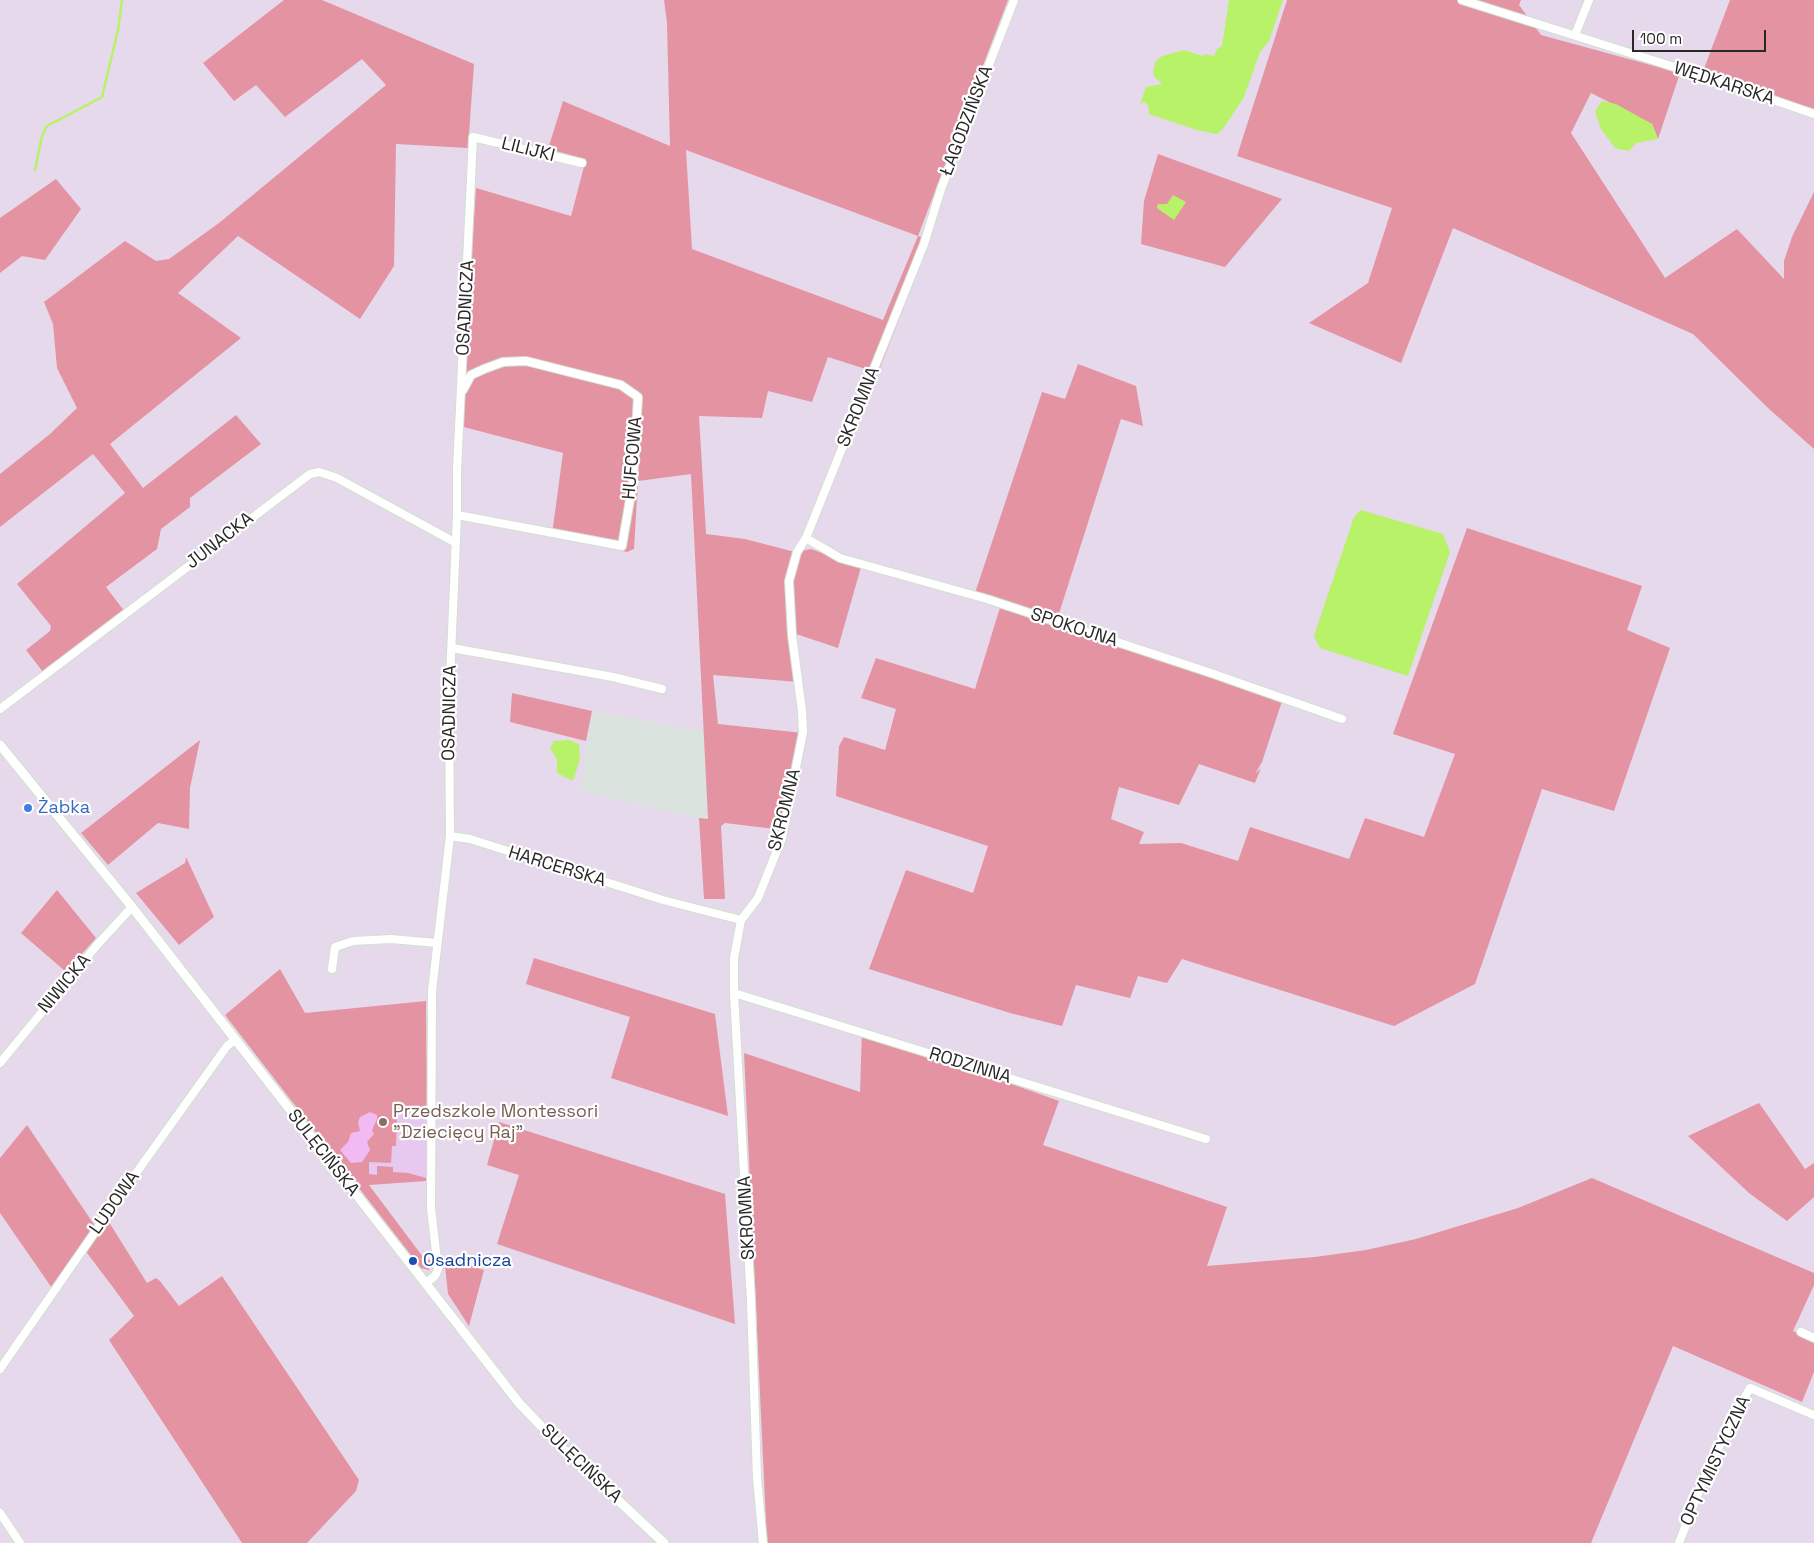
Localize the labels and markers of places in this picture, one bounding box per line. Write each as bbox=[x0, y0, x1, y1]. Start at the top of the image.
place label: Żabka bbox=[38, 797, 90, 819]
marker: Żabka bbox=[22, 802, 34, 814]
place label: Przedszkole Montessori "Dziecięcy Raj" bbox=[393, 1101, 598, 1144]
marker: Przedszkole Montessori "Dziecięcy Raj" bbox=[377, 1116, 389, 1128]
place label: Osadnicza bbox=[423, 1250, 512, 1272]
marker: Osadnicza bbox=[407, 1255, 419, 1267]

